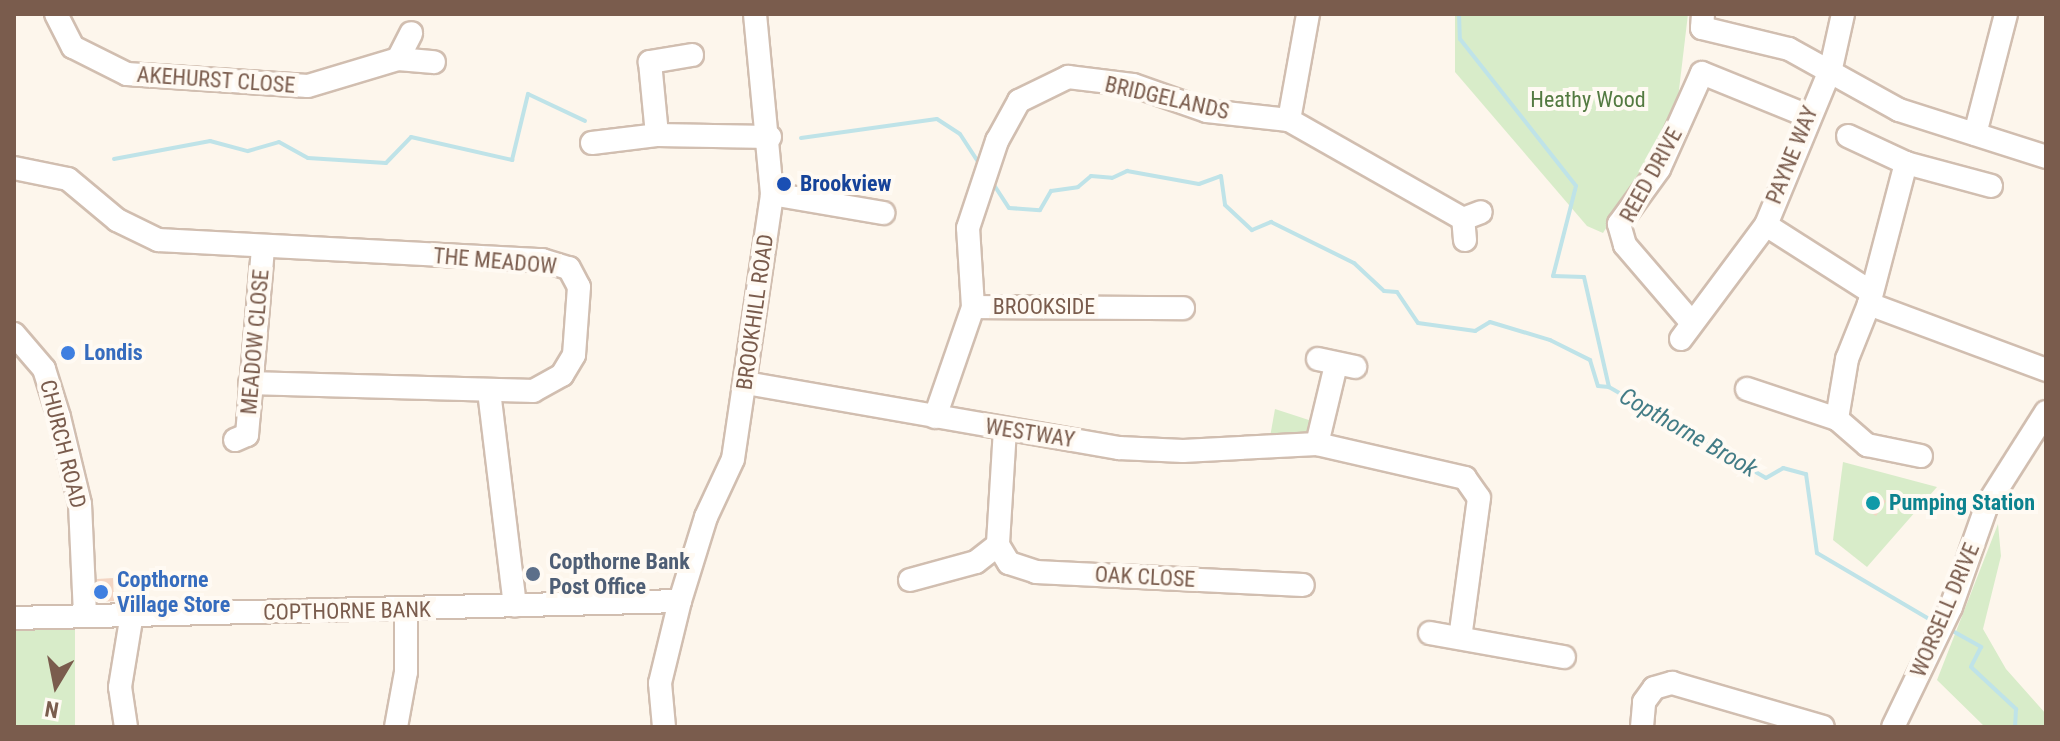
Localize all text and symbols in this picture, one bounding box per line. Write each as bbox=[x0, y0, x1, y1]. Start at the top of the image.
street label: AKEHURST CLOSE bbox=[136, 61, 296, 99]
street label: BRIDGELANDS bbox=[1102, 71, 1232, 125]
park label: Heathy Wood bbox=[1530, 87, 1646, 113]
street label: PAYNE WAY bbox=[1760, 102, 1824, 208]
street label: REED DRIVE bbox=[1614, 123, 1688, 227]
place label: Brookview bbox=[800, 171, 892, 197]
marker: Brookview bbox=[775, 175, 793, 193]
street label: BROOKHILL ROAD bbox=[731, 232, 779, 392]
street label: THE MEADOW bbox=[432, 242, 558, 280]
street label: MEADOW CLOSE bbox=[236, 268, 274, 416]
street label: BROOKSIDE bbox=[993, 294, 1095, 320]
place label: Londis bbox=[84, 340, 143, 366]
marker: Londis bbox=[59, 344, 77, 362]
street label: CHURCH ROAD bbox=[34, 377, 92, 511]
water label: Copthorne Brook bbox=[1614, 382, 1762, 484]
street label: WESTWAY bbox=[983, 413, 1077, 453]
place label: Pumping Station bbox=[1889, 490, 2035, 516]
marker: Pumping Station bbox=[1864, 494, 1882, 512]
street label: WORSELL DRIVE bbox=[1905, 539, 1985, 681]
place label: Copthorne Bank Post Office bbox=[549, 548, 690, 600]
street label: OAK CLOSE bbox=[1094, 561, 1196, 593]
marker: Copthorne Bank Post Office bbox=[524, 565, 542, 583]
place label: Copthorne Village Store bbox=[117, 566, 230, 618]
marker: Copthorne Village Store bbox=[92, 583, 110, 601]
street label: COPTHORNE BANK bbox=[263, 596, 431, 626]
north arrow bbox=[16, 645, 96, 725]
text: N bbox=[43, 696, 61, 723]

